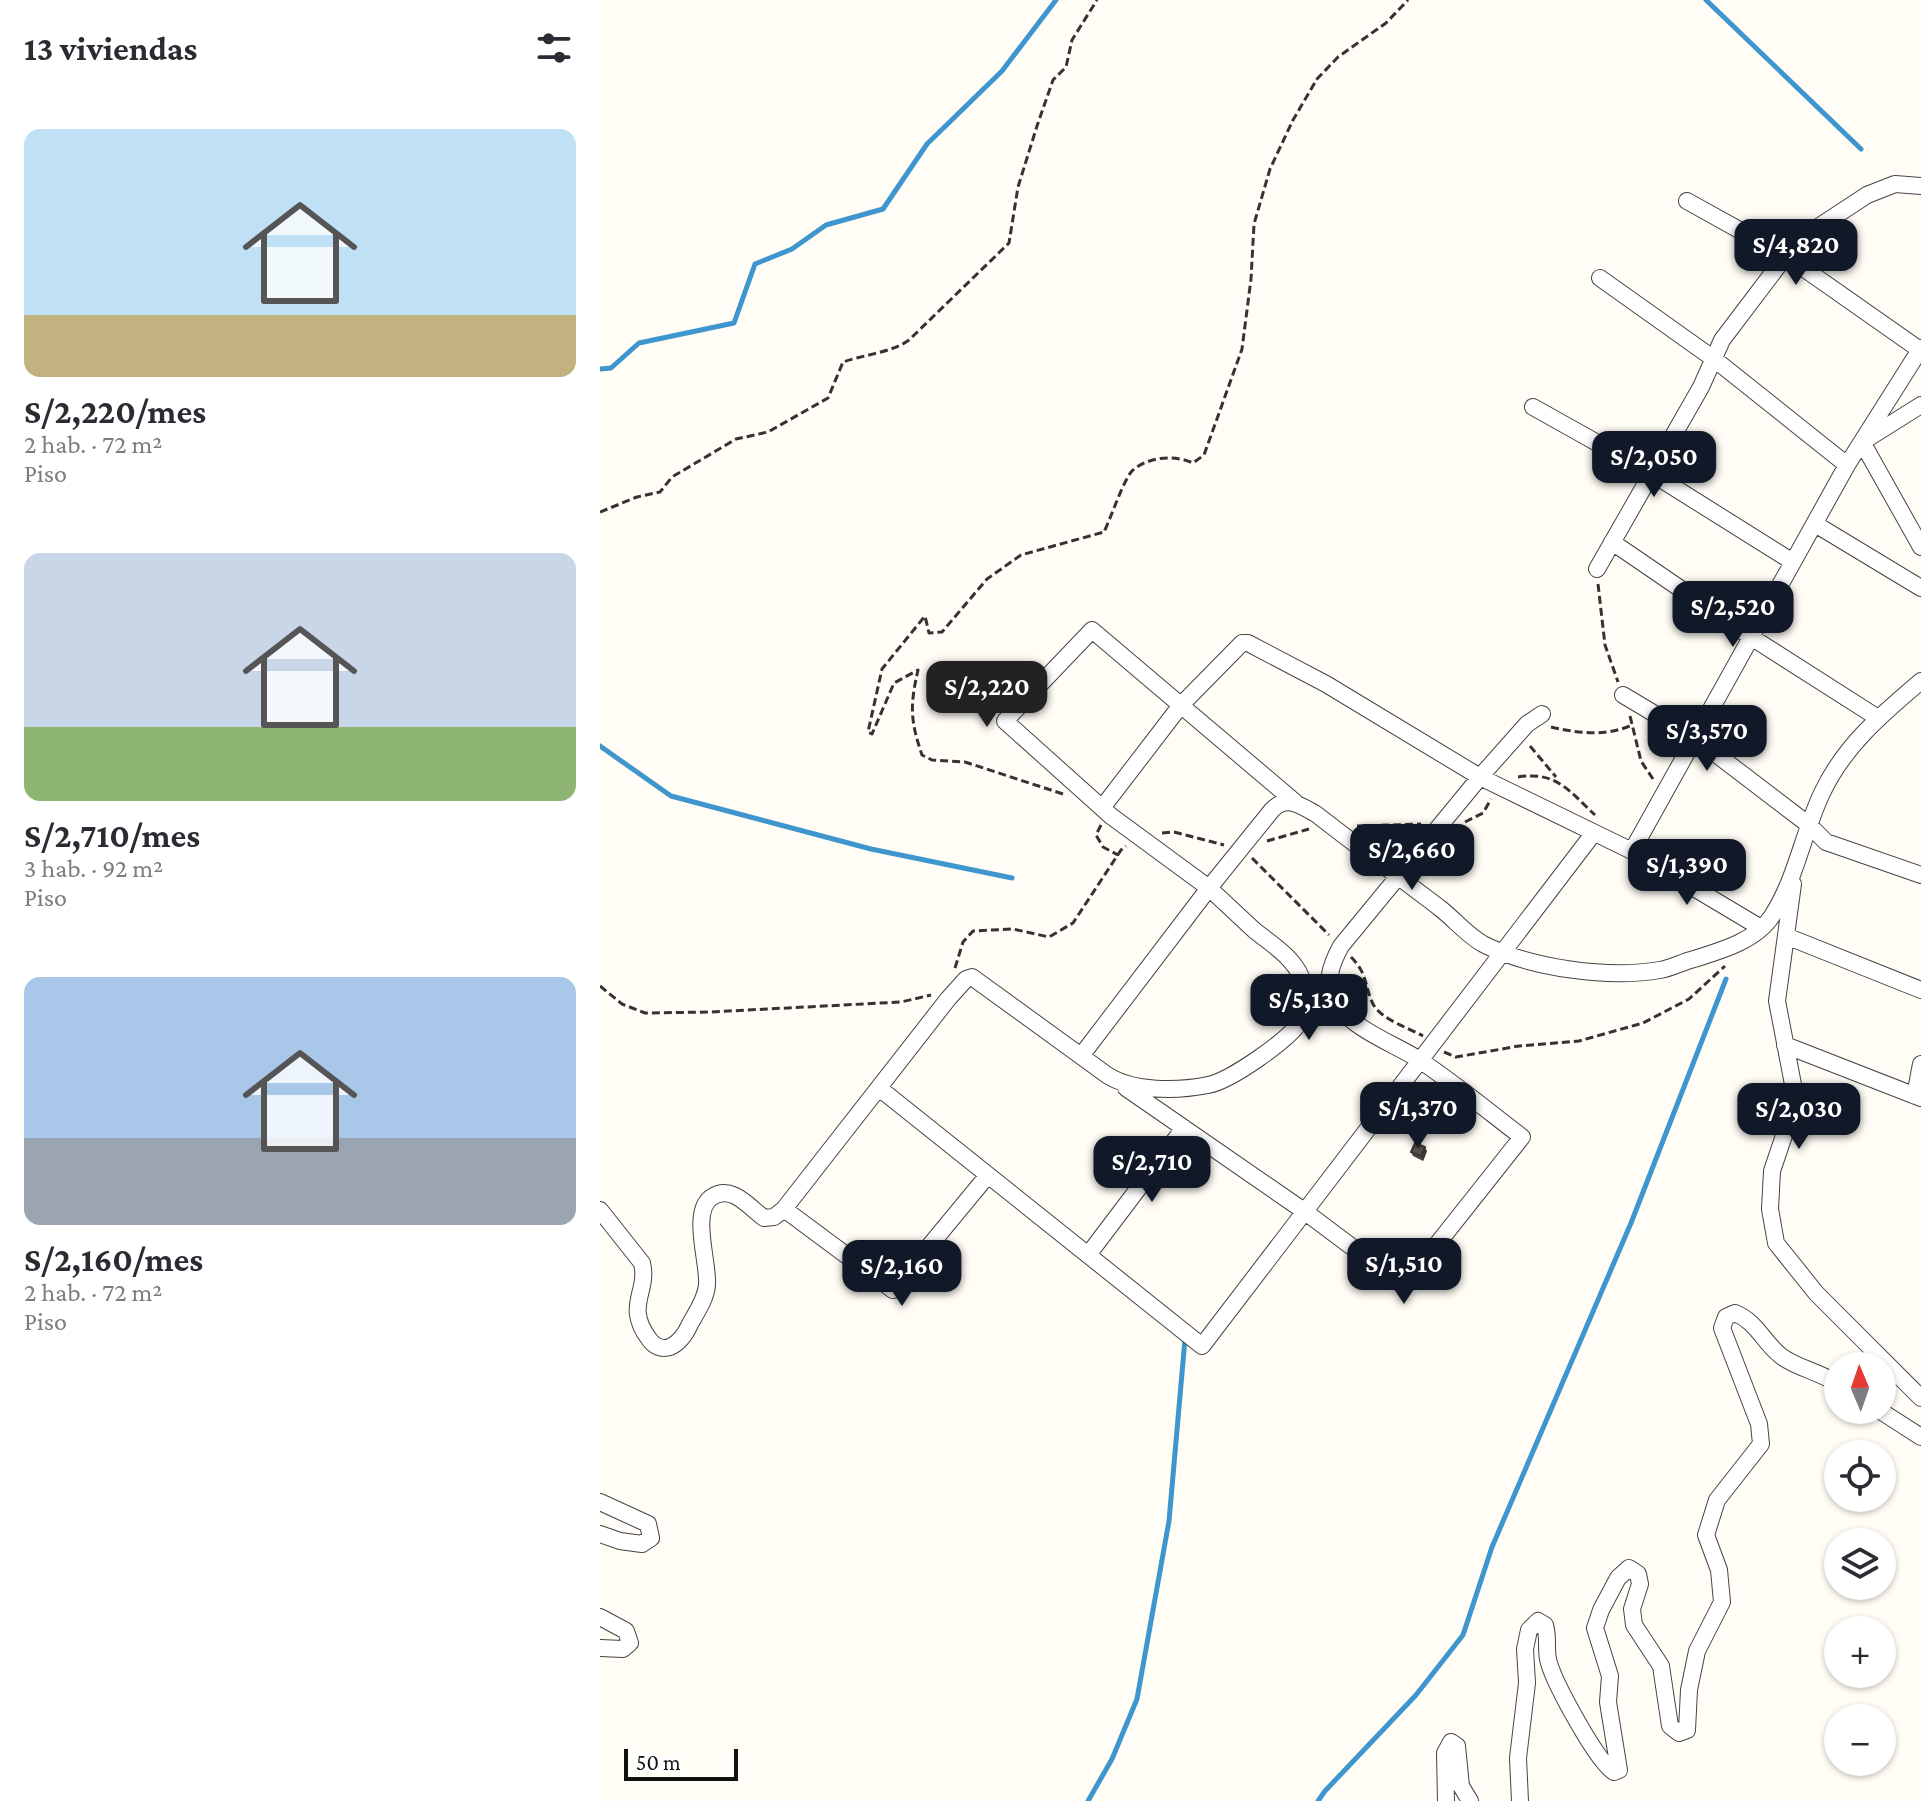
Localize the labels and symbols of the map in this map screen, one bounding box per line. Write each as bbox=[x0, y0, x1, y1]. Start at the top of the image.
pin: S/4,820 bbox=[1722, 219, 1870, 287]
pin: S/2,050 bbox=[1580, 431, 1728, 499]
pin: S/2,520 bbox=[1659, 581, 1807, 649]
pin: S/2,220 bbox=[913, 661, 1061, 729]
pin: S/3,570 bbox=[1633, 705, 1781, 773]
pin: S/2,660 bbox=[1338, 824, 1486, 892]
pin: S/1,390 bbox=[1613, 839, 1761, 907]
pin: S/5,130 bbox=[1235, 974, 1383, 1042]
pin: S/1,370 bbox=[1344, 1082, 1492, 1150]
pin: S/2,030 bbox=[1725, 1083, 1873, 1151]
pin: S/2,710 bbox=[1078, 1136, 1226, 1204]
pin: S/1,510 bbox=[1330, 1238, 1478, 1306]
pin: S/2,160 bbox=[828, 1240, 976, 1308]
north arrow bbox=[1824, 1352, 1896, 1424]
scale bar bbox=[624, 1745, 738, 1781]

